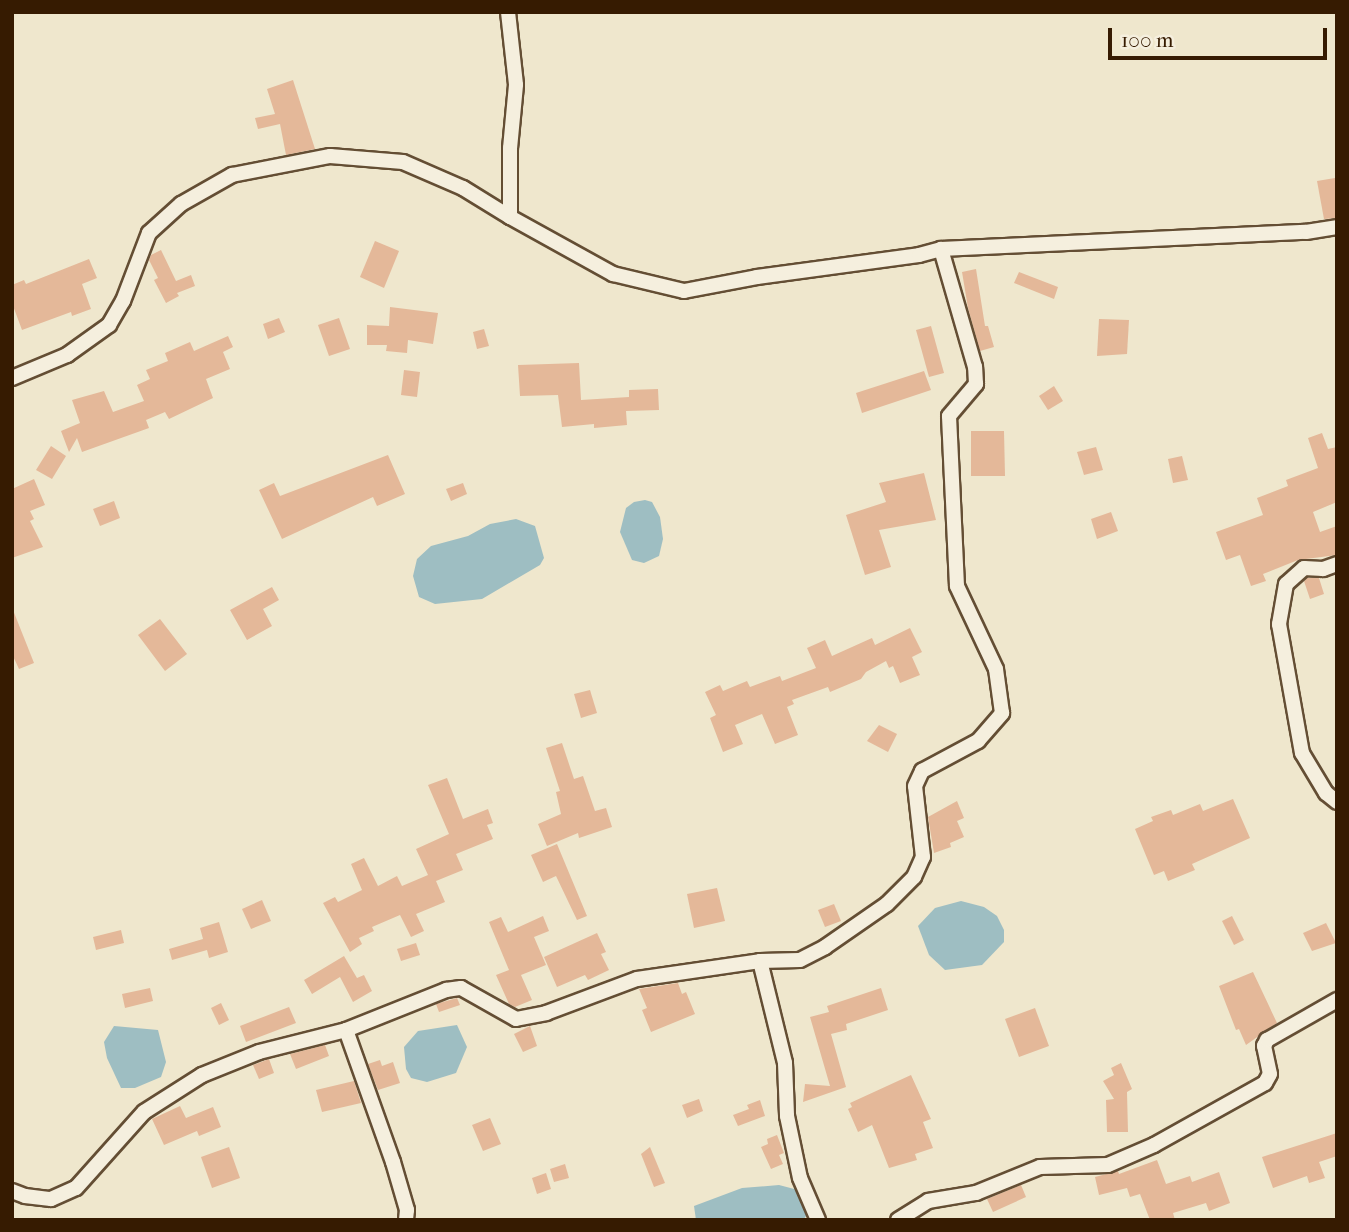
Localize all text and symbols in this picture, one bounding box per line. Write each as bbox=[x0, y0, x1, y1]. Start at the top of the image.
scale bar bbox=[1111, 14, 1330, 58]
text: 100 m bbox=[1121, 28, 1174, 52]

